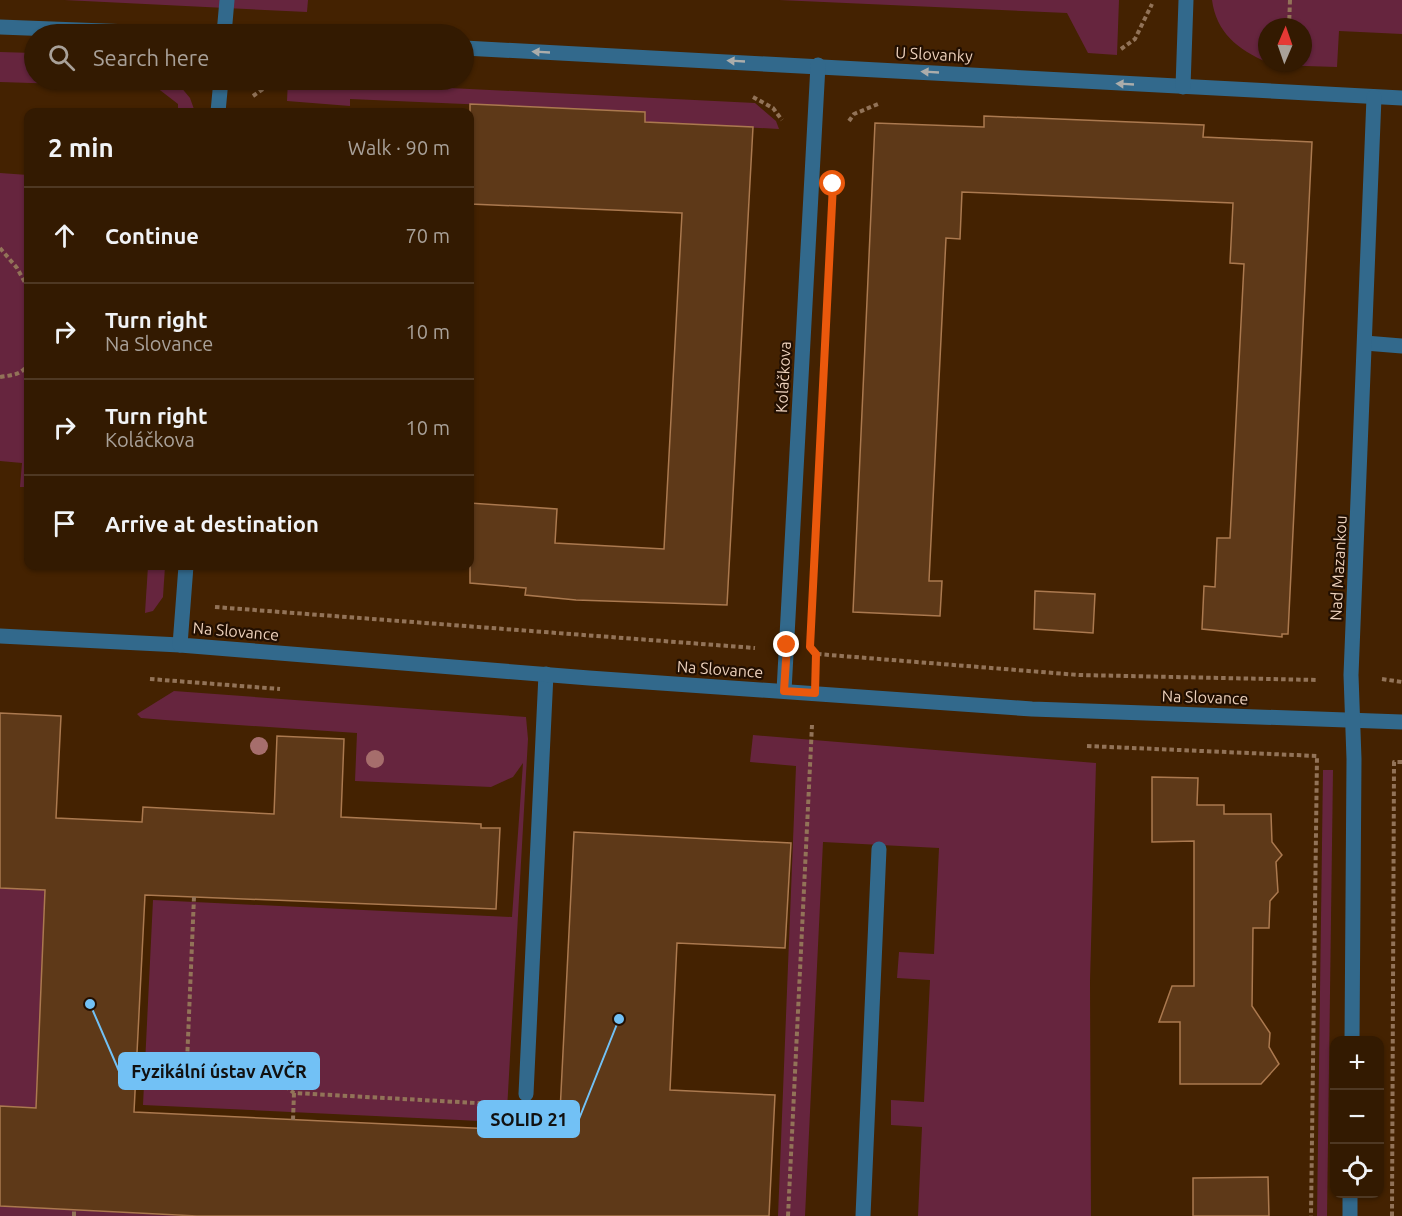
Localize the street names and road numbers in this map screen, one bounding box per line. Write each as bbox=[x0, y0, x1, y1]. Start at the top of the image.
street label: U Slovanky bbox=[895, 43, 973, 65]
street label: Koláčkova bbox=[772, 341, 794, 413]
street label: Nad Mazankou bbox=[1326, 515, 1350, 621]
street label: Na Slovance bbox=[192, 618, 280, 644]
street label: Na Slovance bbox=[676, 657, 764, 681]
street label: Na Slovance bbox=[1161, 686, 1249, 708]

